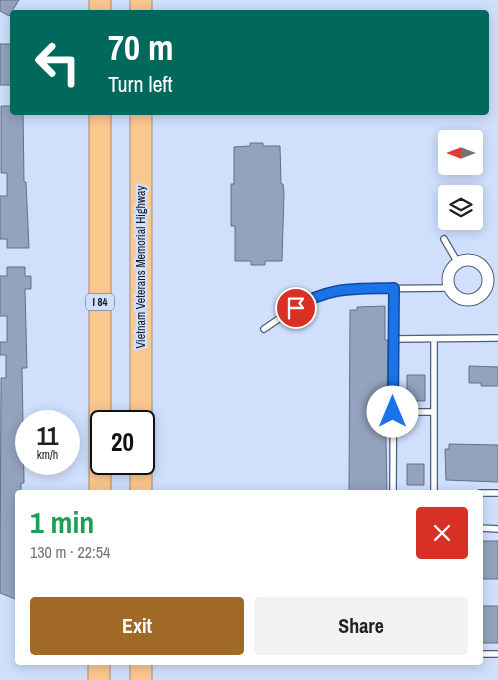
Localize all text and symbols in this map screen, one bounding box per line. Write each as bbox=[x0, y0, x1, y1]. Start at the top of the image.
text: 70 m bbox=[108, 24, 173, 71]
icon: left bbox=[25, 30, 90, 95]
text: Turn left bbox=[108, 69, 173, 99]
north arrow bbox=[438, 130, 482, 175]
map controls bbox=[438, 130, 483, 230]
button: layers bbox=[438, 185, 483, 230]
street label: Vietnam Veterans Memorial Highway bbox=[133, 186, 149, 348]
pin bbox=[275, 287, 317, 329]
road number: I 84 bbox=[86, 294, 114, 310]
icon: arrive bbox=[282, 294, 310, 322]
position arrow bbox=[366, 385, 418, 437]
speed limit sign: 20 bbox=[90, 410, 155, 475]
text: 11 bbox=[37, 419, 58, 453]
text: km/h bbox=[37, 447, 58, 463]
text: 1 min bbox=[30, 502, 94, 542]
button: close bbox=[416, 507, 468, 559]
text: 130 m · 22:54 bbox=[30, 541, 110, 563]
button: Exit bbox=[30, 597, 244, 655]
button: Share bbox=[254, 597, 468, 655]

